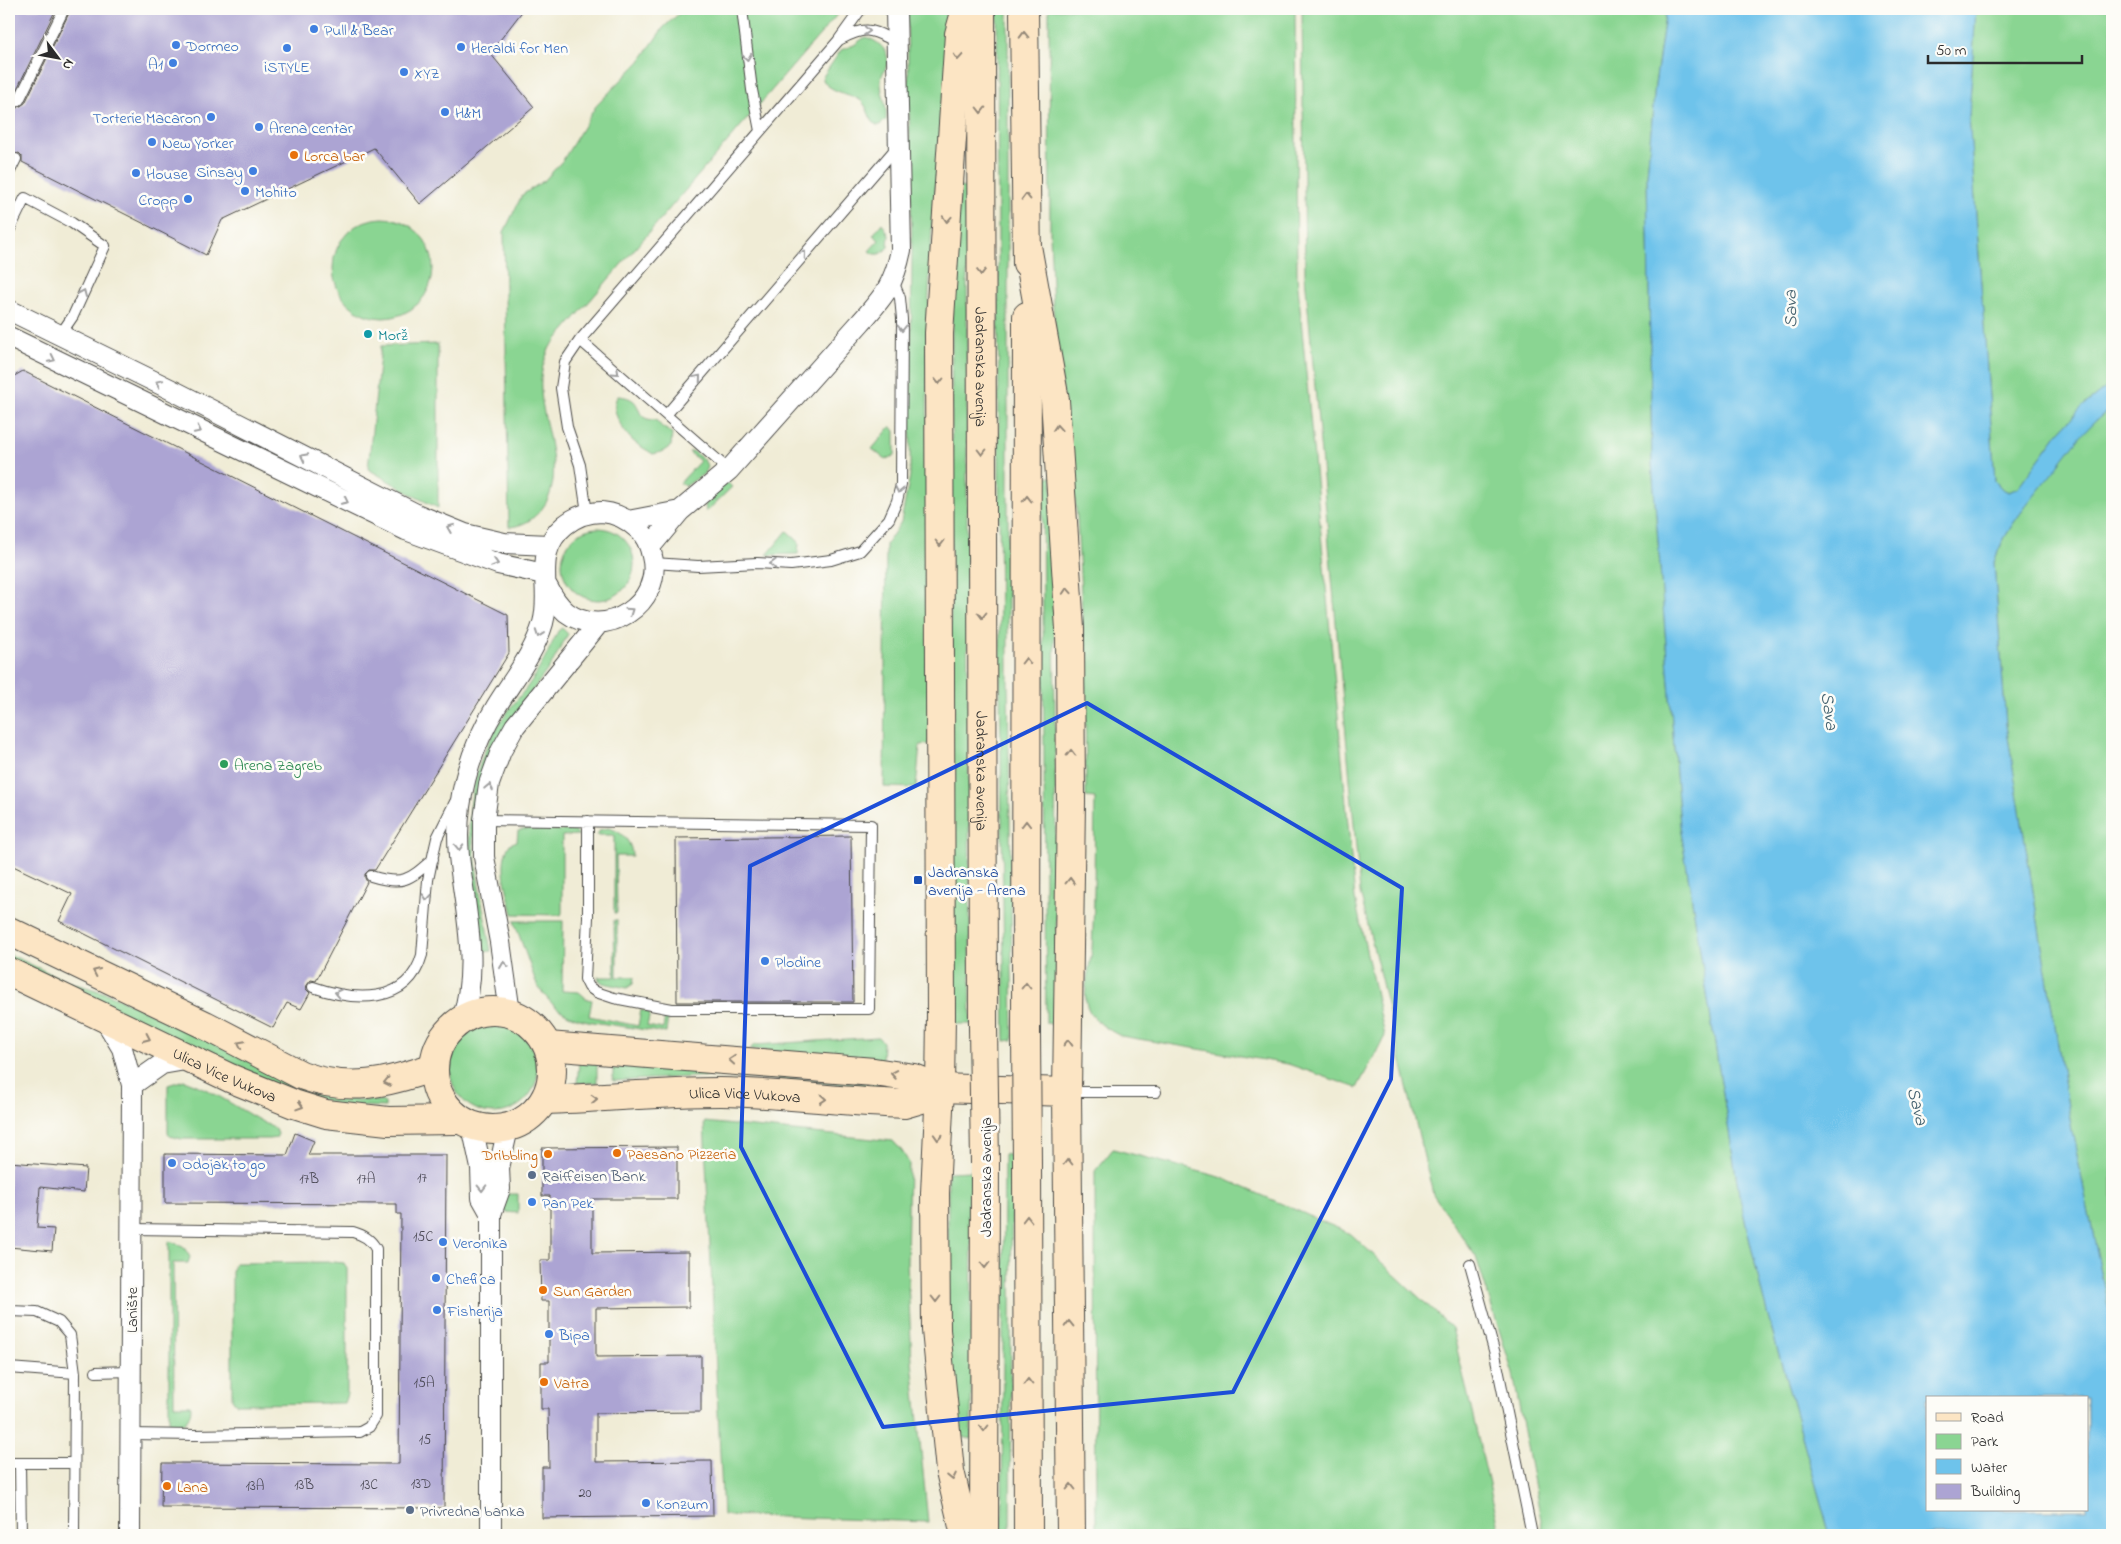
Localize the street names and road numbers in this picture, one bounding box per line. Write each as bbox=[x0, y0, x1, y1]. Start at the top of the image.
street label: Jadranska avenija bbox=[968, 307, 992, 427]
street label: Jadranska avenija bbox=[968, 711, 993, 831]
street label: Ulica Vice Vukova bbox=[168, 1042, 280, 1110]
street label: Ulica Vice Vukova bbox=[689, 1082, 801, 1111]
street label: Jadranska avenija bbox=[975, 1117, 999, 1237]
street label: Lanište bbox=[121, 1286, 145, 1333]

